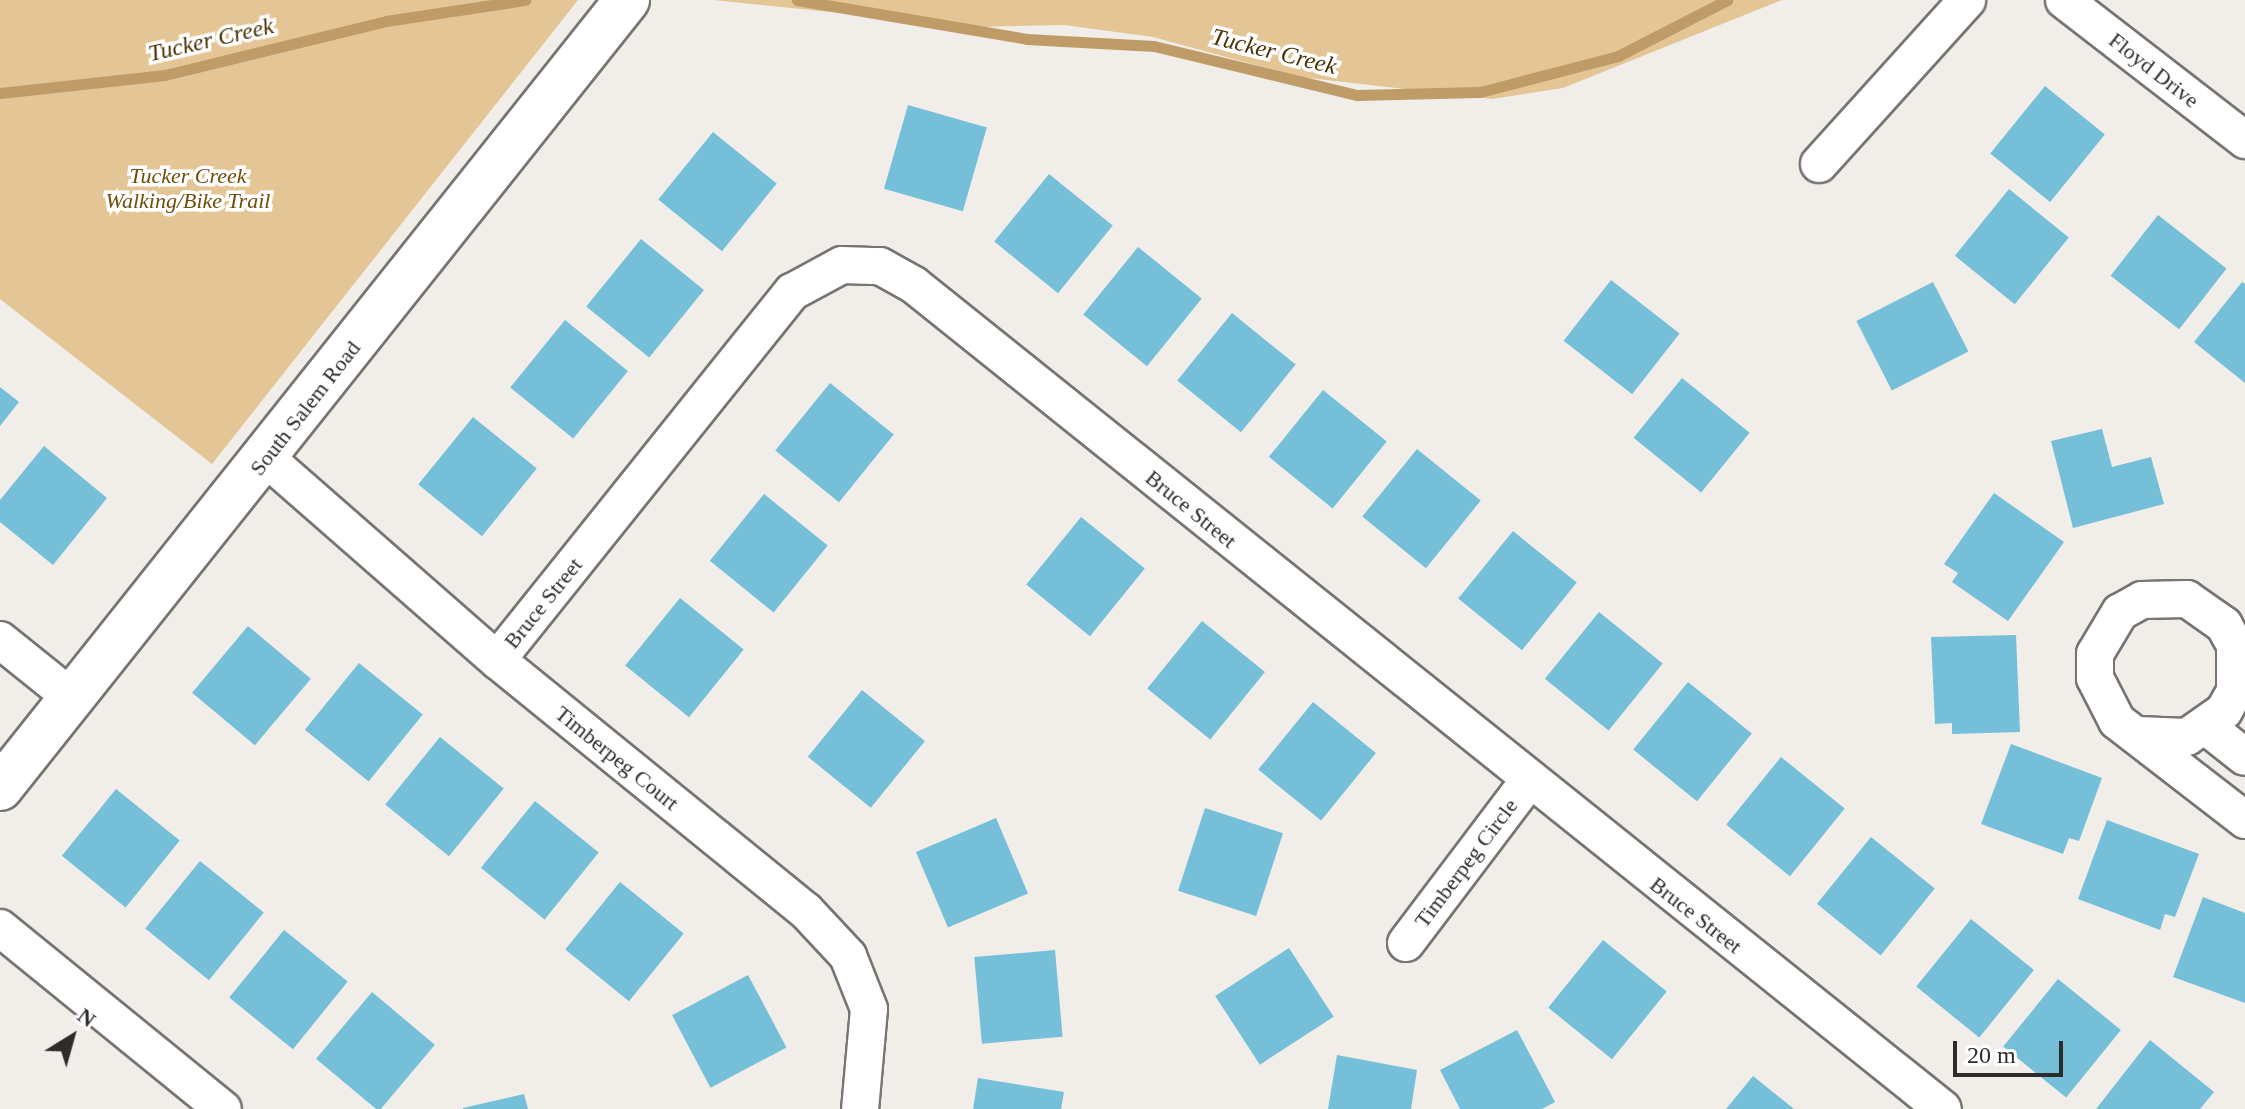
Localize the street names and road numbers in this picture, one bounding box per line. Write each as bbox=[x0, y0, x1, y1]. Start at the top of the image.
street label: Floyd Drive bbox=[2104, 27, 2204, 113]
street label: South Salem Road bbox=[244, 335, 366, 481]
street label: Bruce Street bbox=[1140, 464, 1242, 554]
street label: Bruce Street bbox=[498, 552, 588, 654]
street label: Timberpeg Court bbox=[550, 700, 684, 816]
street label: Timberpeg Circle bbox=[1409, 793, 1523, 933]
street label: Bruce Street bbox=[1645, 871, 1747, 959]

